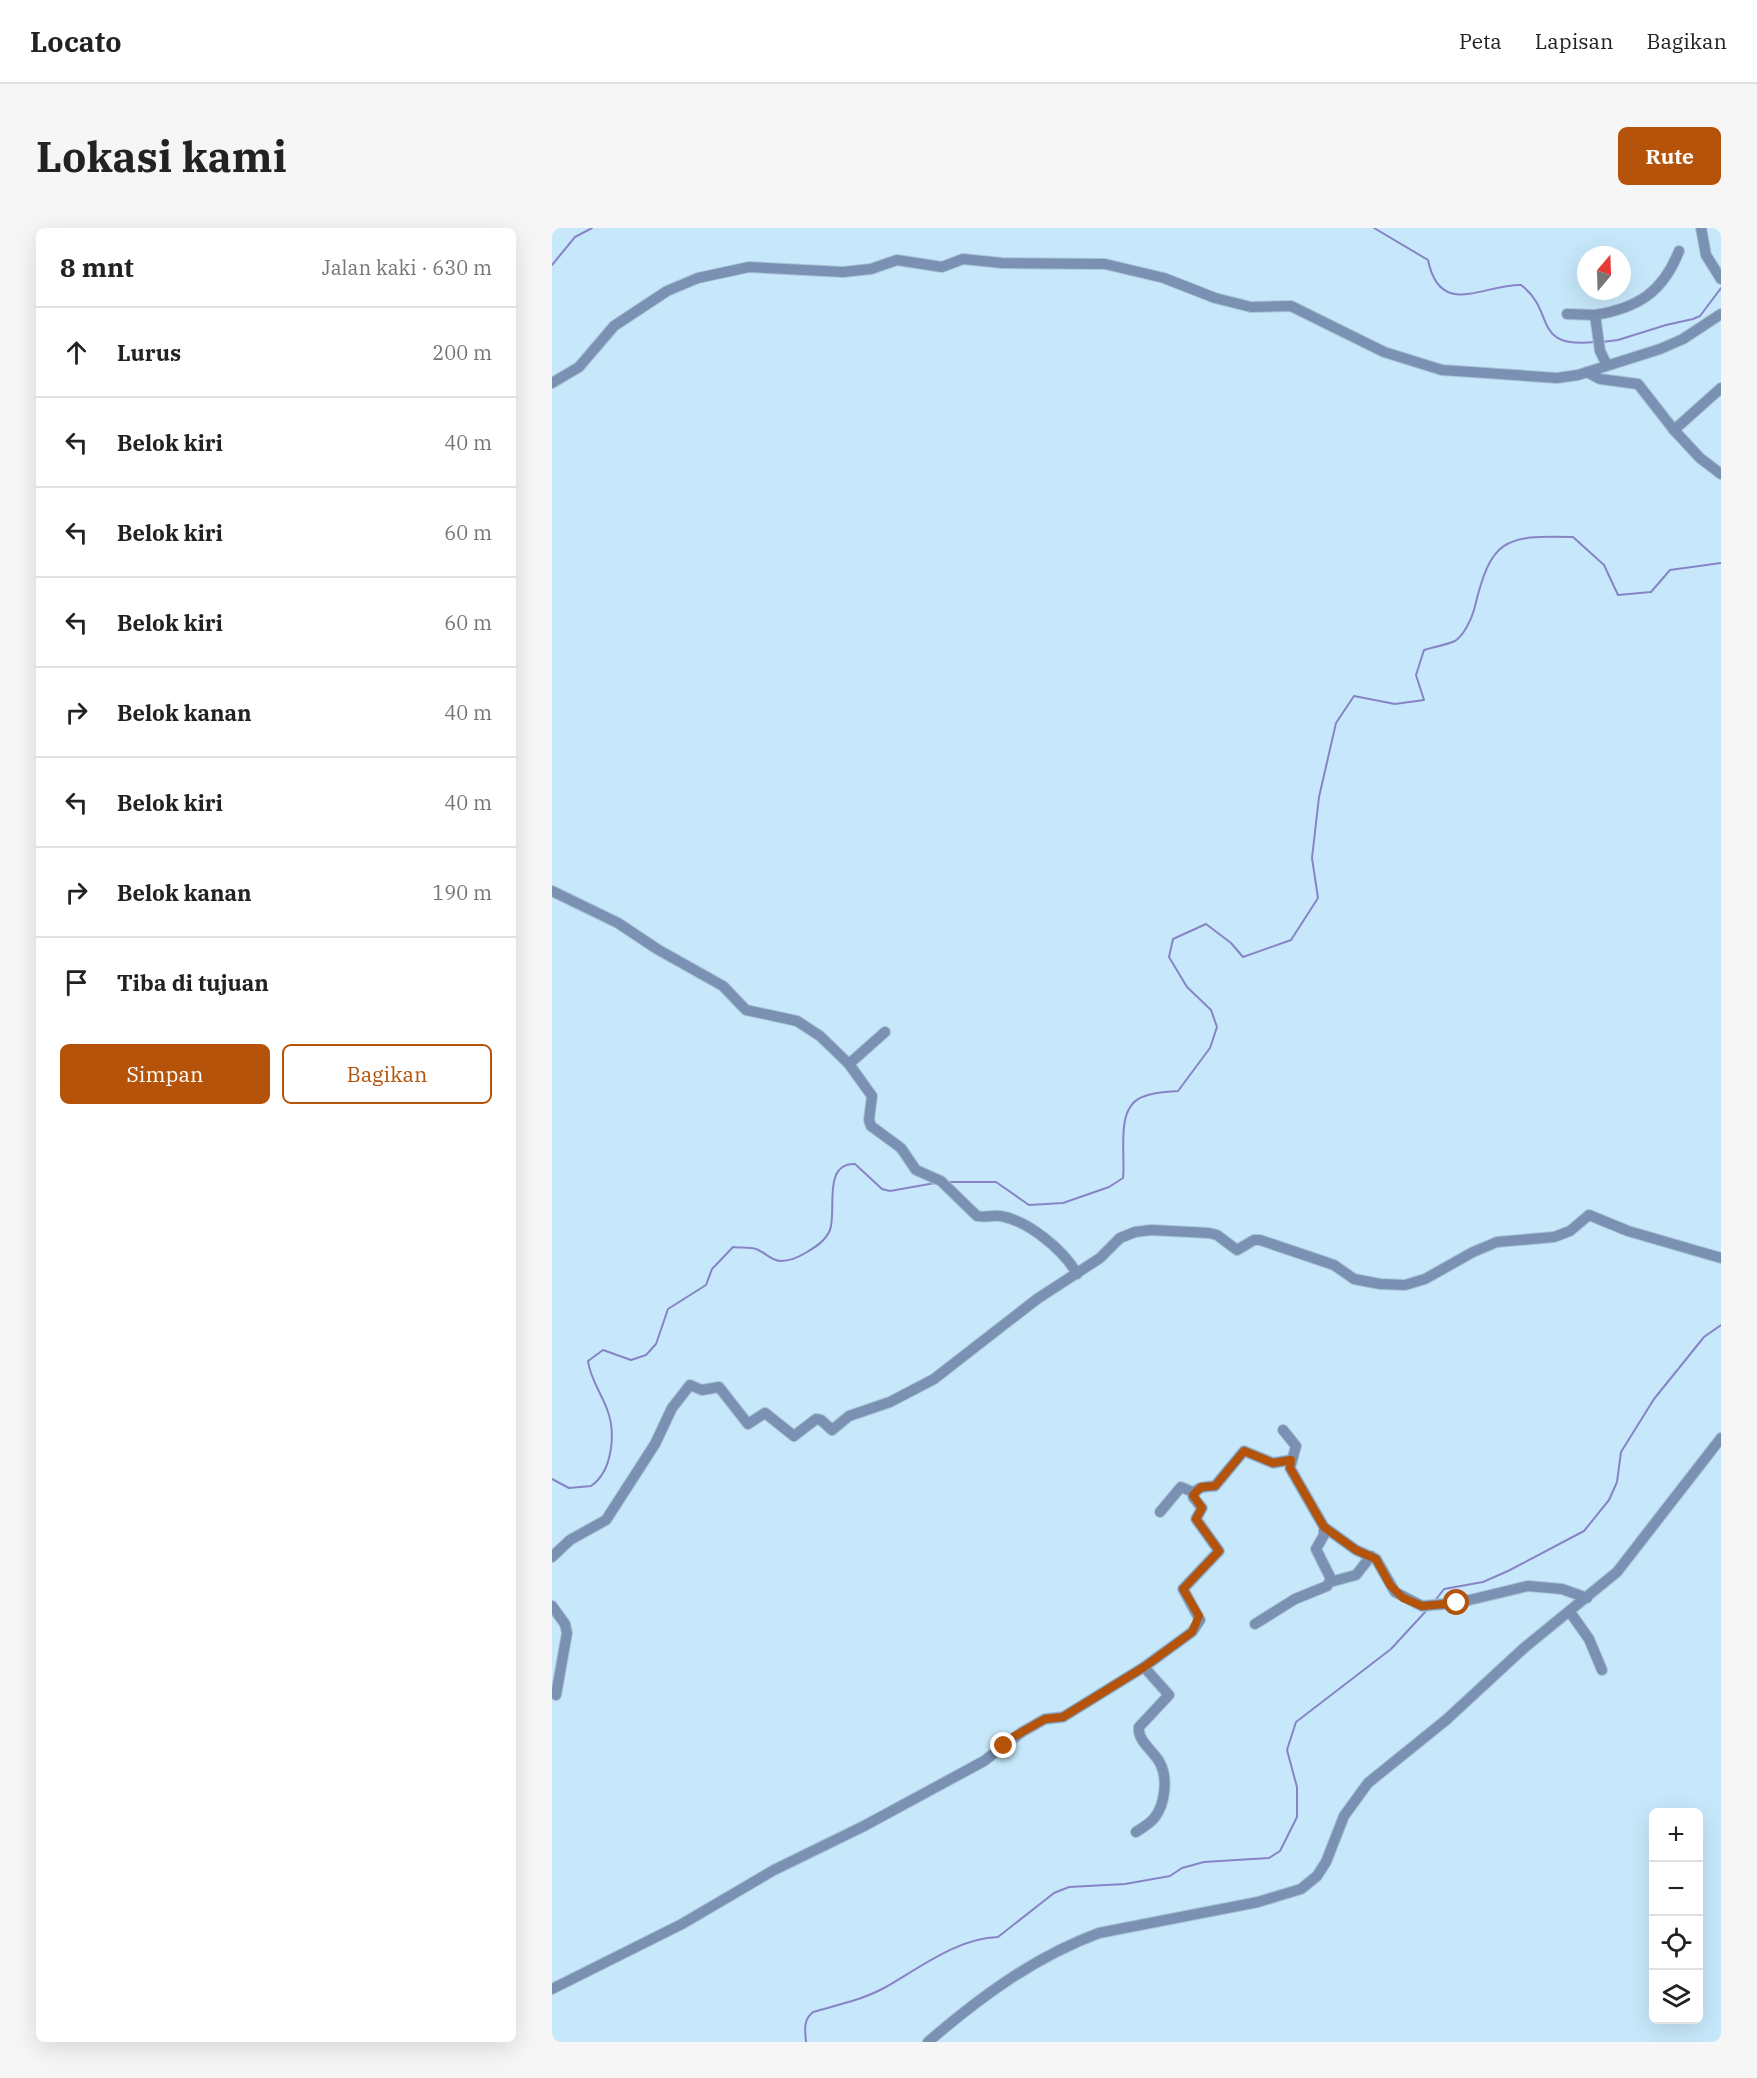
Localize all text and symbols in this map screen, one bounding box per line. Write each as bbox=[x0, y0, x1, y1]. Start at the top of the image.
text: Locato bbox=[30, 23, 122, 60]
text: Peta bbox=[1459, 27, 1502, 55]
text: Lapisan bbox=[1535, 27, 1613, 55]
text: Bagikan bbox=[1646, 27, 1727, 55]
button: Rute bbox=[1618, 127, 1721, 185]
text: Lokasi kami bbox=[36, 129, 287, 184]
north arrow bbox=[1577, 246, 1631, 300]
text: 8 mnt bbox=[60, 250, 134, 284]
text: Jalan kaki · 630 m bbox=[322, 254, 492, 281]
icon: ahead bbox=[60, 336, 93, 369]
text: Lurus bbox=[117, 338, 181, 367]
text: 200 m bbox=[432, 339, 492, 366]
icon: left bbox=[60, 426, 93, 459]
text: Belok kiri bbox=[117, 428, 223, 457]
text: 40 m bbox=[444, 429, 492, 456]
icon: left bbox=[60, 516, 93, 549]
text: Belok kiri bbox=[117, 518, 223, 547]
text: 60 m bbox=[444, 519, 492, 546]
icon: left bbox=[60, 606, 93, 639]
text: Belok kiri bbox=[117, 608, 223, 637]
text: 60 m bbox=[444, 609, 492, 636]
icon: right bbox=[60, 696, 93, 729]
text: Belok kanan bbox=[117, 698, 252, 727]
text: 40 m bbox=[444, 699, 492, 726]
icon: left bbox=[60, 786, 93, 819]
text: Belok kiri bbox=[117, 788, 223, 817]
text: 40 m bbox=[444, 789, 492, 816]
icon: right bbox=[60, 876, 93, 909]
text: Belok kanan bbox=[117, 878, 252, 907]
text: 190 m bbox=[432, 879, 492, 906]
icon: arrive bbox=[60, 966, 93, 999]
text: Tiba di tujuan bbox=[117, 968, 269, 997]
button: Simpan bbox=[60, 1044, 270, 1104]
button: Bagikan bbox=[282, 1044, 492, 1104]
route start bbox=[1443, 1589, 1469, 1615]
route end bbox=[990, 1732, 1016, 1758]
map controls bbox=[1649, 1808, 1703, 2024]
button: + bbox=[1649, 1808, 1703, 1862]
button: − bbox=[1649, 1862, 1703, 1916]
button: locate bbox=[1649, 1916, 1703, 1970]
button: layers bbox=[1649, 1970, 1703, 2024]

